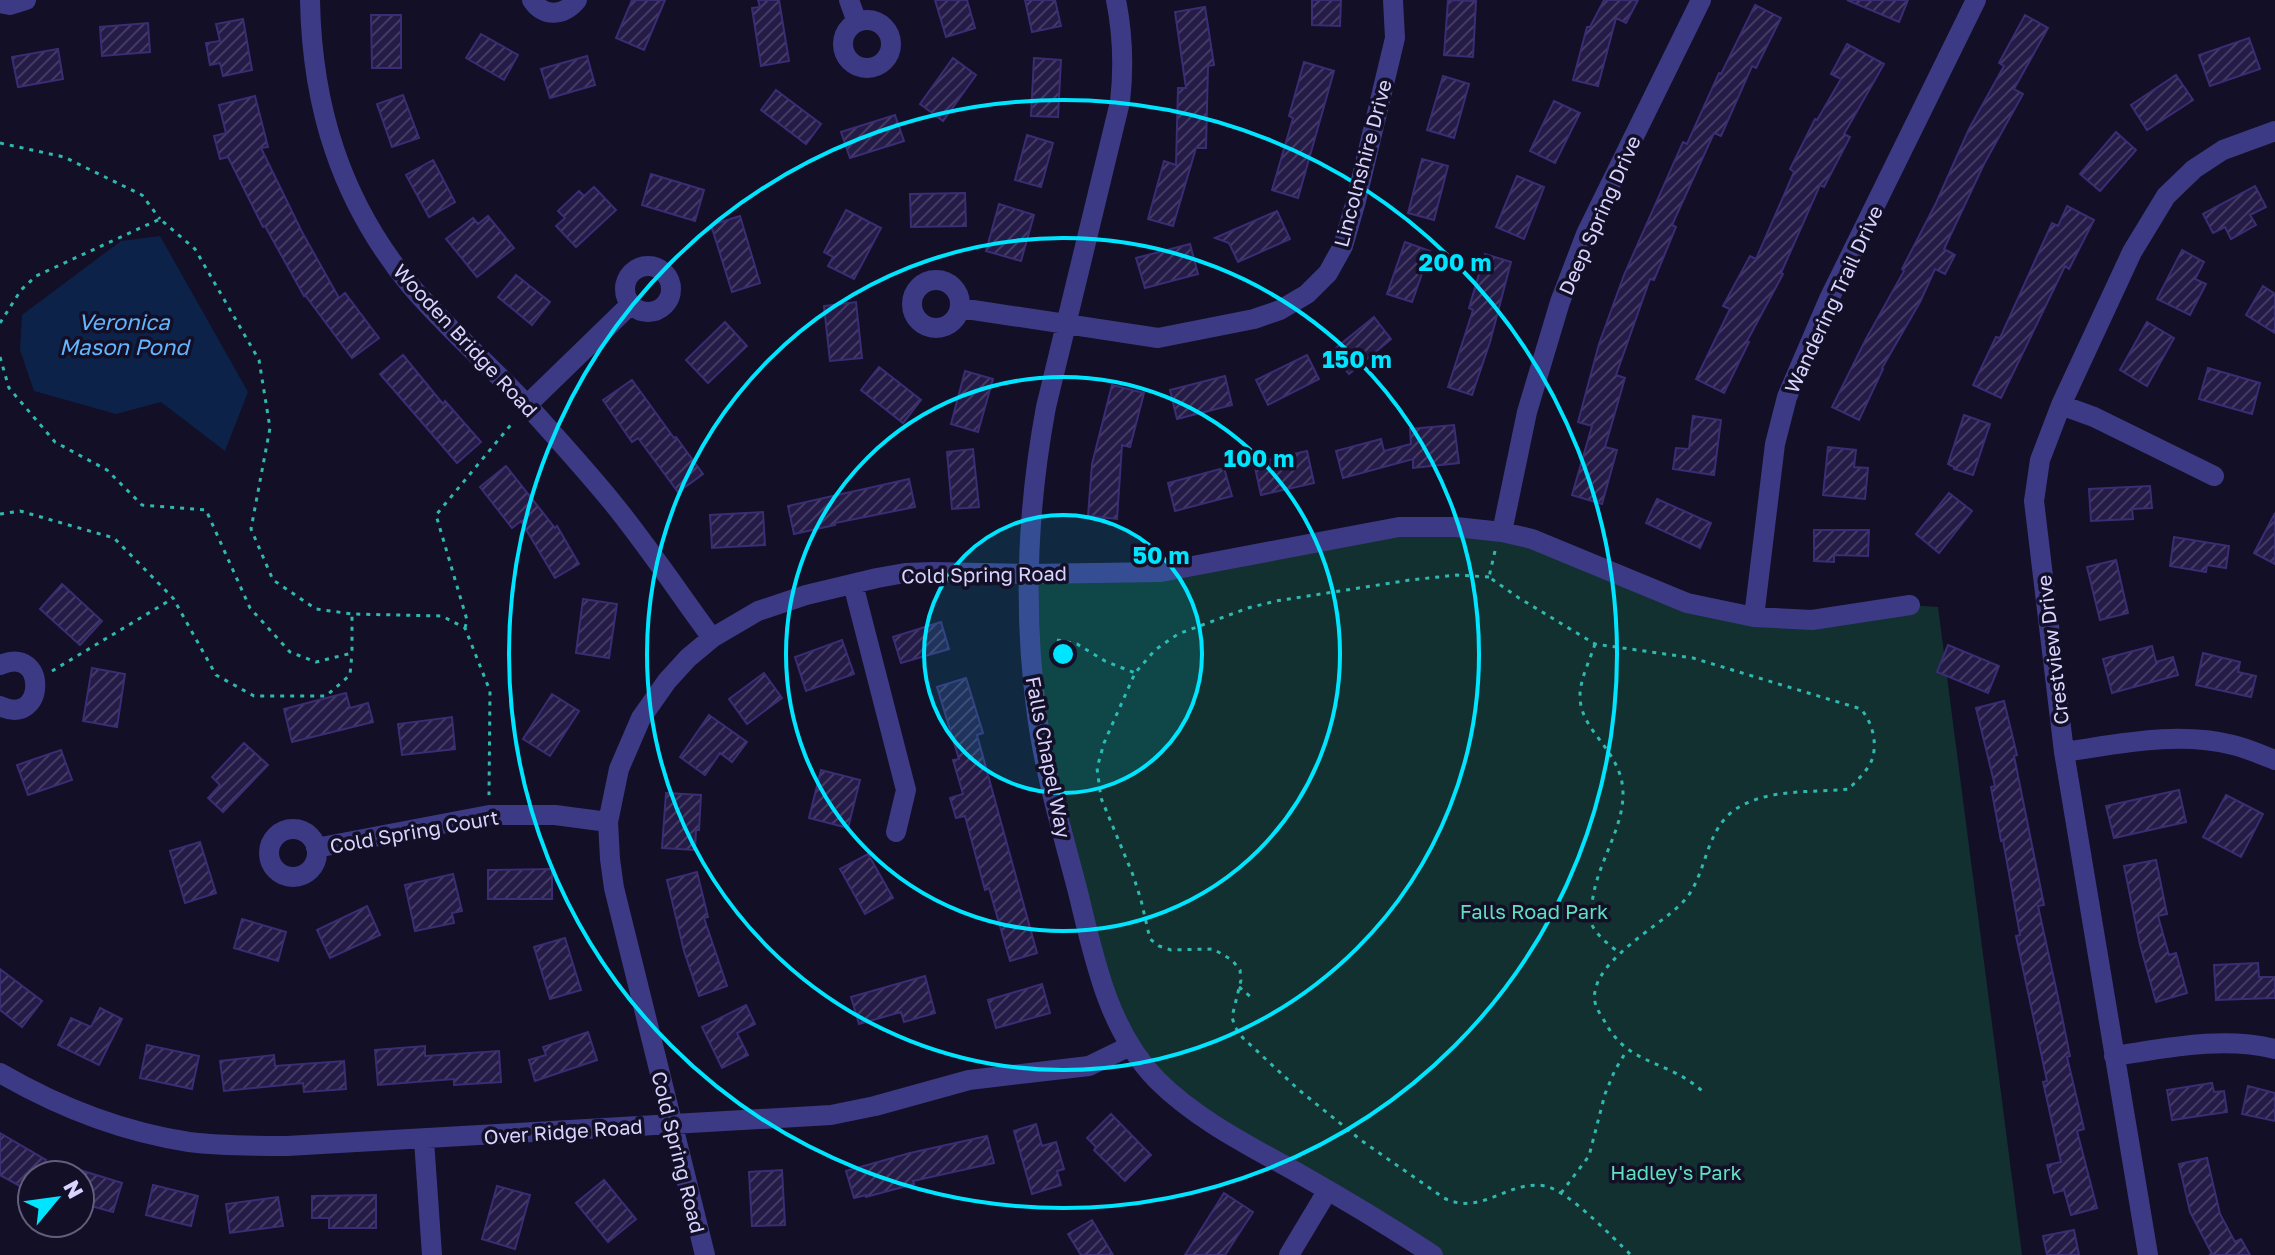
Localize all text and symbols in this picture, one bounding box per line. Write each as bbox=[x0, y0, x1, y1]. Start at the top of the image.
street label: Lincolnshire Drive bbox=[1328, 76, 1396, 250]
street label: Deep Spring Drive bbox=[1553, 132, 1645, 298]
street label: Wandering Trail Drive bbox=[1779, 201, 1887, 397]
text: 200 m bbox=[1419, 247, 1491, 276]
street label: Wooden Bridge Road bbox=[389, 259, 543, 421]
water label: Veronica Mason Pond bbox=[59, 308, 191, 360]
text: 150 m bbox=[1322, 344, 1392, 373]
text: 100 m bbox=[1224, 443, 1294, 472]
text: 50 m bbox=[1132, 540, 1190, 569]
street label: Cold Spring Road bbox=[901, 561, 1067, 587]
street label: Crestview Drive bbox=[2031, 574, 2073, 726]
centre of rings bbox=[1049, 640, 1077, 668]
street label: Falls Chapel Way bbox=[1022, 674, 1076, 840]
street label: Cold Spring Court bbox=[328, 804, 500, 858]
park label: Falls Road Park bbox=[1460, 899, 1608, 923]
street label: Cold Spring Road bbox=[647, 1069, 711, 1235]
street label: Over Ridge Road bbox=[483, 1113, 643, 1149]
north arrow bbox=[16, 1159, 96, 1239]
park label: Hadley's Park bbox=[1610, 1160, 1742, 1184]
text: N bbox=[58, 1175, 90, 1203]

